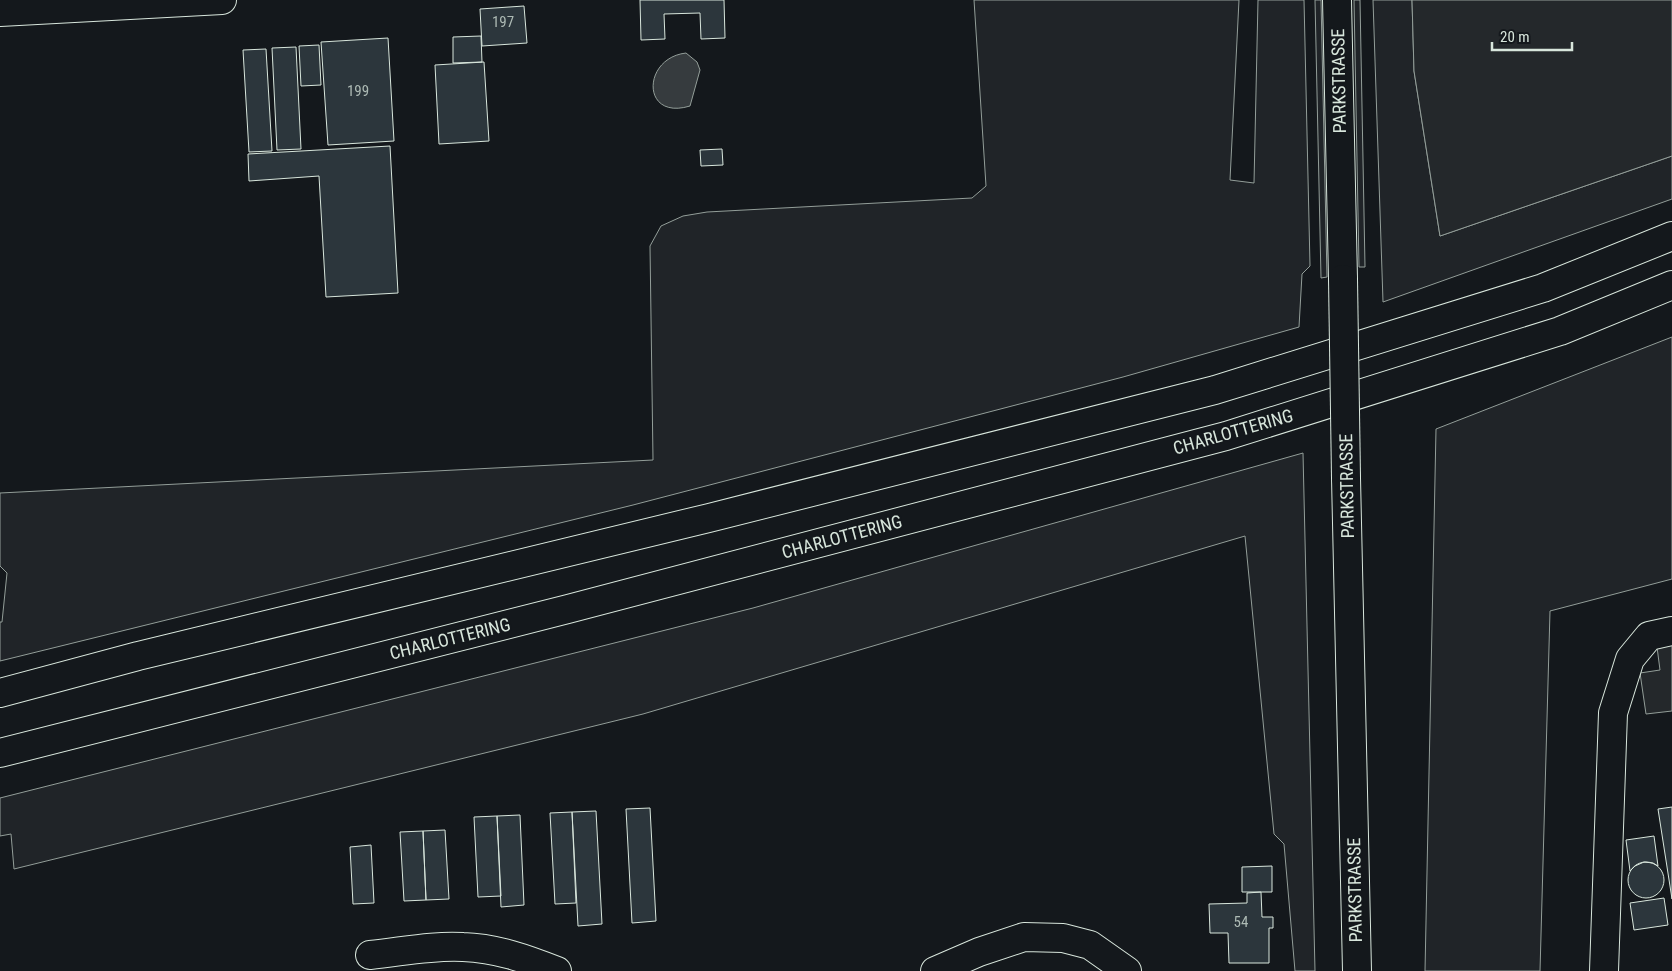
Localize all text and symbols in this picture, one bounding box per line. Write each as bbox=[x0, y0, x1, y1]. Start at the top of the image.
house number: 197 bbox=[492, 13, 514, 31]
scale bar bbox=[1492, 20, 1572, 52]
street label: PARKSTRASSE bbox=[1327, 28, 1350, 134]
text: 20 m bbox=[1500, 28, 1530, 46]
house number: 199 bbox=[347, 82, 369, 100]
street label: CHARLOTTERING bbox=[1171, 404, 1295, 459]
street label: PARKSTRASSE bbox=[1335, 433, 1358, 539]
street label: CHARLOTTERING bbox=[779, 510, 904, 563]
street label: CHARLOTTERING bbox=[387, 613, 512, 664]
street label: PARKSTRASSE bbox=[1343, 837, 1366, 943]
house number: 54 bbox=[1234, 913, 1248, 931]

